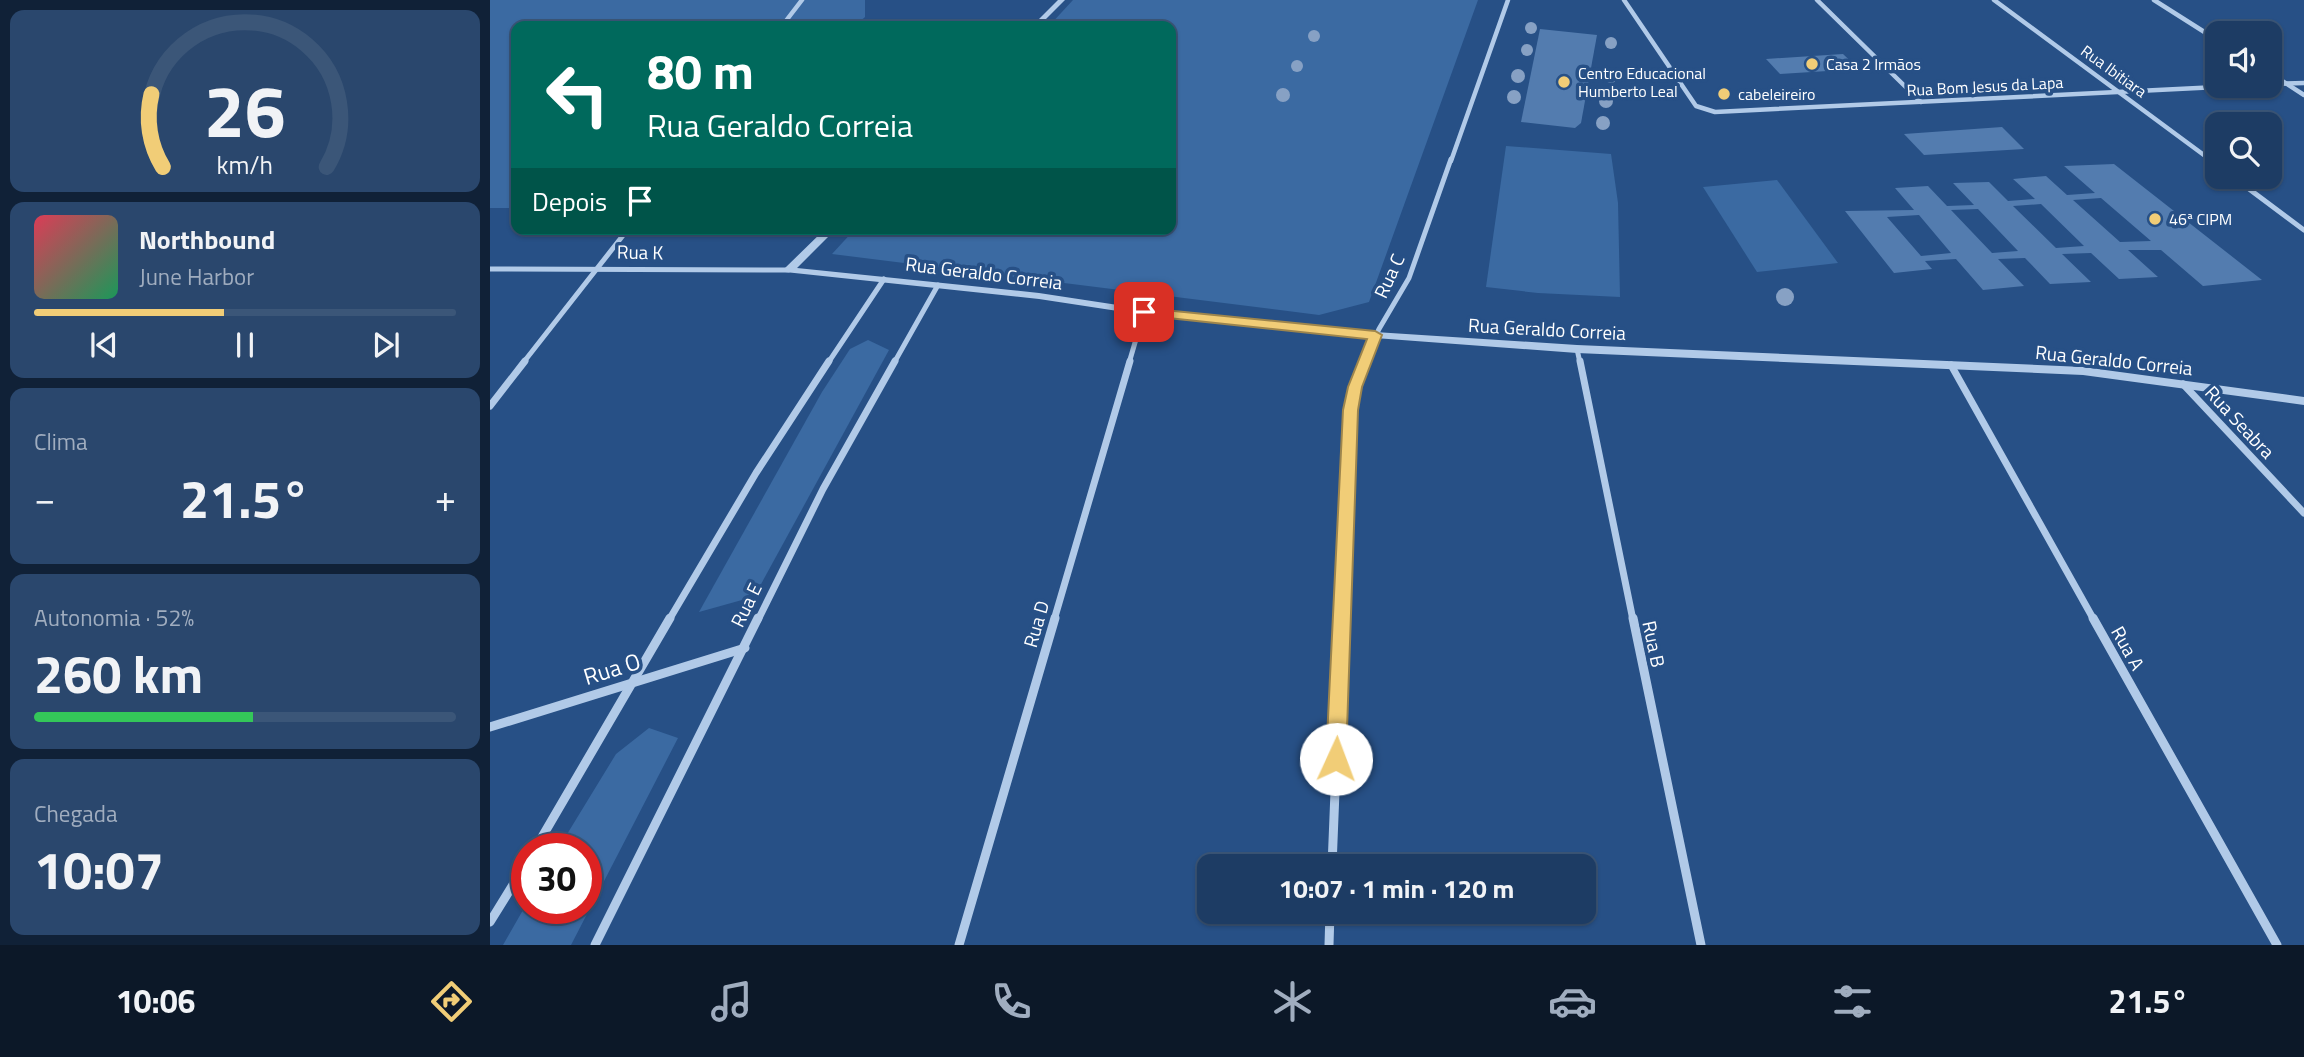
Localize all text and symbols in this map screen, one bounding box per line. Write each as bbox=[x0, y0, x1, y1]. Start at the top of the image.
map controls bbox=[2205, 21, 2282, 189]
button: sound bbox=[2205, 21, 2282, 98]
text: 80 m bbox=[647, 33, 754, 108]
street label: Rua Ibitiara bbox=[2076, 39, 2152, 103]
icon: left bbox=[532, 49, 623, 140]
place label: Casa 2 Irmãos bbox=[1826, 52, 1921, 76]
text: 26 bbox=[204, 55, 286, 165]
marker: Casa 2 Irmãos bbox=[1804, 56, 1820, 72]
place label: Centro Educacional Humberto Leal bbox=[1578, 61, 1706, 103]
street label: Rua Bom Jesus da Lapa bbox=[1906, 70, 2064, 102]
marker: Centro Educacional Humberto Leal bbox=[1556, 74, 1572, 90]
place label: cabeleireiro bbox=[1738, 82, 1816, 106]
marker: cabeleireiro bbox=[1716, 86, 1732, 102]
text: Rua Geraldo Correia bbox=[647, 101, 913, 149]
button: search bbox=[2205, 112, 2282, 189]
text: km/h bbox=[217, 146, 273, 184]
text: Depois bbox=[532, 182, 607, 221]
icon: arrive bbox=[621, 182, 659, 220]
place label: 46ª CIPM bbox=[2169, 207, 2232, 231]
marker: 46ª CIPM bbox=[2147, 211, 2163, 227]
text: Northbound bbox=[139, 220, 275, 259]
street label: Rua K bbox=[617, 237, 664, 266]
street label: Rua Geraldo Correia bbox=[904, 248, 1065, 297]
street label: Rua C bbox=[1366, 249, 1411, 303]
text: June Harbor bbox=[139, 259, 254, 294]
pin bbox=[1114, 282, 1174, 342]
icon: arrive bbox=[1125, 293, 1163, 331]
street label: Rua Geraldo Correia bbox=[1467, 310, 1627, 347]
icon: previous bbox=[85, 326, 123, 364]
icon: pause bbox=[226, 326, 264, 364]
icon: next bbox=[367, 326, 405, 364]
street label: Rua Geraldo Correia bbox=[2034, 337, 2195, 382]
street label: Rua Seabra bbox=[2199, 379, 2282, 465]
text: Clima bbox=[34, 424, 88, 459]
text: 21.5° bbox=[180, 459, 310, 538]
text: − bbox=[34, 469, 55, 527]
text: + bbox=[435, 469, 456, 527]
street label: Rua E bbox=[722, 578, 769, 632]
street label: Rua D bbox=[1015, 597, 1056, 651]
text: Autonomia · 52% bbox=[34, 600, 194, 635]
street label: Rua B bbox=[1635, 618, 1674, 670]
street label: Rua A bbox=[2104, 620, 2152, 675]
text: 260 km bbox=[34, 634, 203, 713]
street label: Rua O bbox=[579, 643, 645, 694]
position arrow bbox=[1299, 722, 1373, 796]
text: Chegada bbox=[34, 796, 118, 831]
text: 10:07 bbox=[34, 830, 164, 909]
speed limit sign: 30 bbox=[511, 833, 602, 924]
text: 10:07 · 1 min · 120 m bbox=[1279, 869, 1514, 908]
text: 10:06 bbox=[116, 977, 196, 1025]
icon: directions bbox=[427, 977, 476, 1026]
icon: music bbox=[707, 977, 756, 1026]
icon: phone bbox=[987, 977, 1036, 1026]
icon: climate bbox=[1268, 977, 1317, 1026]
icon: car bbox=[1548, 977, 1597, 1026]
icon: filters bbox=[1828, 977, 1877, 1026]
text: 21.5° bbox=[2108, 977, 2188, 1025]

